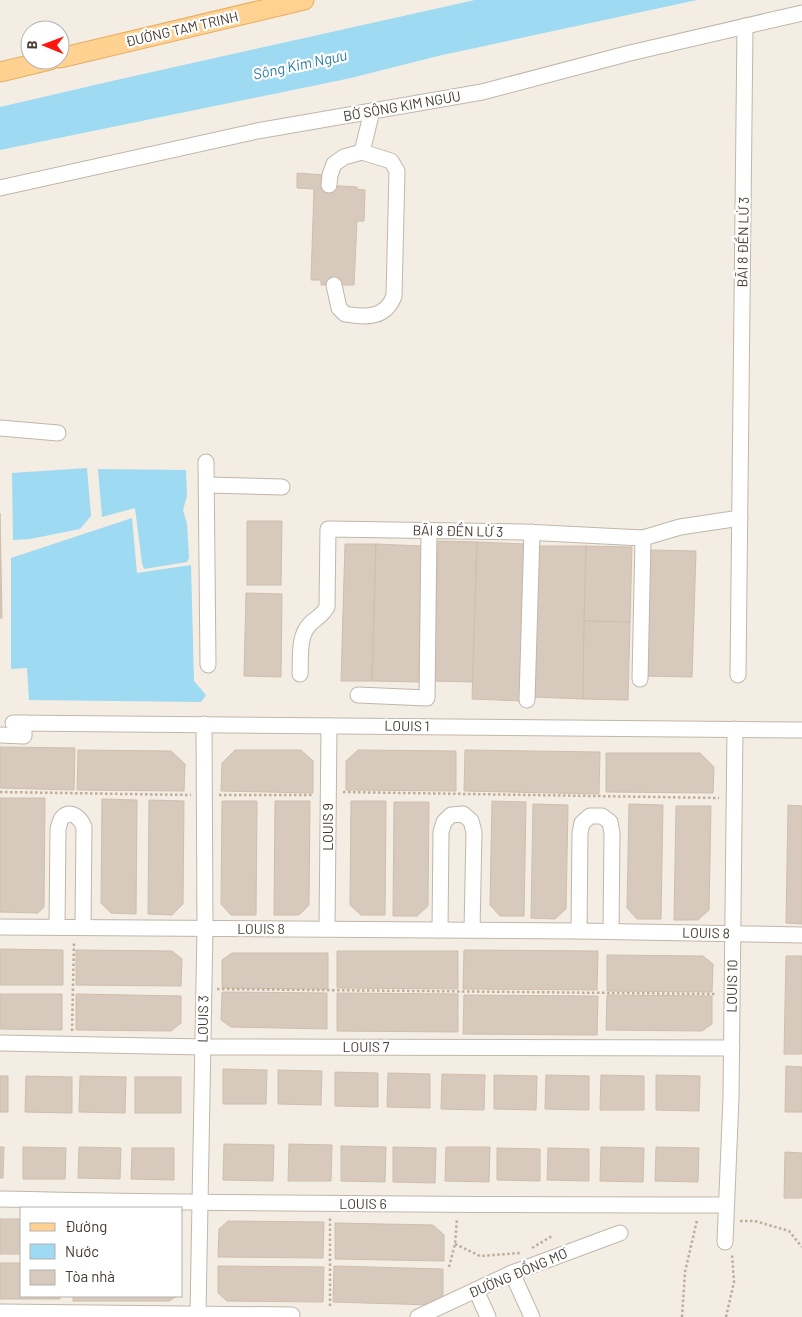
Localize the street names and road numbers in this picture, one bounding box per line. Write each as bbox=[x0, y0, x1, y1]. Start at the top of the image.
street label: ĐƯỜNG TAM TRINH bbox=[124, 7, 240, 50]
street label: BỜ SÔNG KIM NGƯU bbox=[342, 87, 462, 124]
street label: BÃI 8 ĐỀN LỪ 3 bbox=[733, 196, 752, 288]
street label: BÃI 8 ĐỀN LỪ 3 bbox=[412, 521, 504, 540]
street label: LOUIS 1 bbox=[384, 717, 430, 734]
street label: LOUIS 9 bbox=[319, 803, 336, 851]
street label: LOUIS 8 bbox=[237, 920, 285, 937]
street label: LOUIS 8 bbox=[682, 924, 730, 941]
street label: LOUIS 10 bbox=[723, 959, 740, 1013]
street label: LOUIS 3 bbox=[194, 995, 211, 1043]
street label: LOUIS 7 bbox=[343, 1038, 390, 1055]
street label: LOUIS 6 bbox=[339, 1195, 387, 1212]
street label: ĐƯỜNG ĐỒNG MƠ bbox=[466, 1244, 570, 1301]

